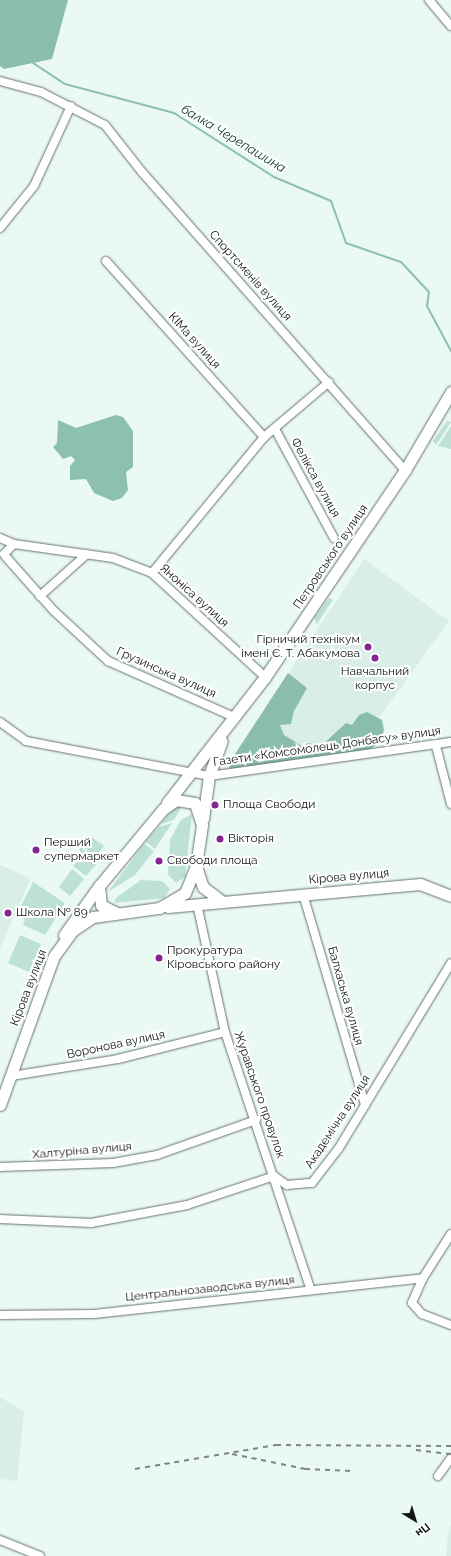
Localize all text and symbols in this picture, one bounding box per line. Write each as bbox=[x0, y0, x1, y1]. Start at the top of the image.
water label: балка Черепашина bbox=[178, 101, 288, 177]
street label: Спортсменів вулиця bbox=[206, 228, 294, 324]
street label: КІМа вулиця bbox=[165, 310, 223, 372]
street label: Фелікса вулиця bbox=[287, 436, 343, 520]
street label: Петровського вулиця bbox=[291, 502, 371, 612]
street label: Яноніса вулиця bbox=[157, 561, 231, 631]
place label: Гірничий технікум імені Є. Т. Абакумова bbox=[241, 633, 360, 661]
marker: Гірничий технікум імені Є. Т. Абакумова bbox=[363, 642, 373, 652]
street label: Грузинська вулиця bbox=[114, 644, 218, 702]
marker: Навчальний корпус bbox=[370, 653, 380, 663]
place label: Навчальний корпус bbox=[341, 665, 409, 693]
street label: Газети «Комсомолець Донбасу» вулиця bbox=[212, 724, 442, 770]
place label: Площа Свободи bbox=[223, 798, 315, 812]
marker: Площа Свободи bbox=[210, 800, 220, 810]
place label: Вікторія bbox=[228, 832, 274, 846]
marker: Вікторія bbox=[215, 834, 225, 844]
place label: Перший супермаркет bbox=[44, 836, 119, 864]
marker: Перший супермаркет bbox=[31, 845, 41, 855]
place label: Свободи площа bbox=[167, 854, 258, 868]
marker: Свободи площа bbox=[154, 856, 164, 866]
street label: Кірова вулиця bbox=[308, 866, 390, 888]
place label: Школа № 89 bbox=[16, 906, 88, 920]
marker: Школа № 89 bbox=[3, 908, 13, 918]
place label: Прокуратура Кіровського району bbox=[167, 944, 280, 972]
street label: Балхаська вулиця bbox=[324, 945, 366, 1047]
street label: Кірова вулиця bbox=[8, 948, 50, 1028]
marker: Прокуратура Кіровського району bbox=[154, 953, 164, 963]
street label: Воронова вулиця bbox=[66, 1028, 166, 1062]
street label: Журавського провулок bbox=[230, 1030, 288, 1160]
street label: Академічна вулиця bbox=[302, 1072, 374, 1172]
street label: Халтуріна вулиця bbox=[32, 1139, 132, 1163]
street label: Центральнозаводська вулиця bbox=[125, 1273, 295, 1305]
north arrow bbox=[395, 1500, 435, 1540]
text: Пн bbox=[413, 1520, 432, 1539]

